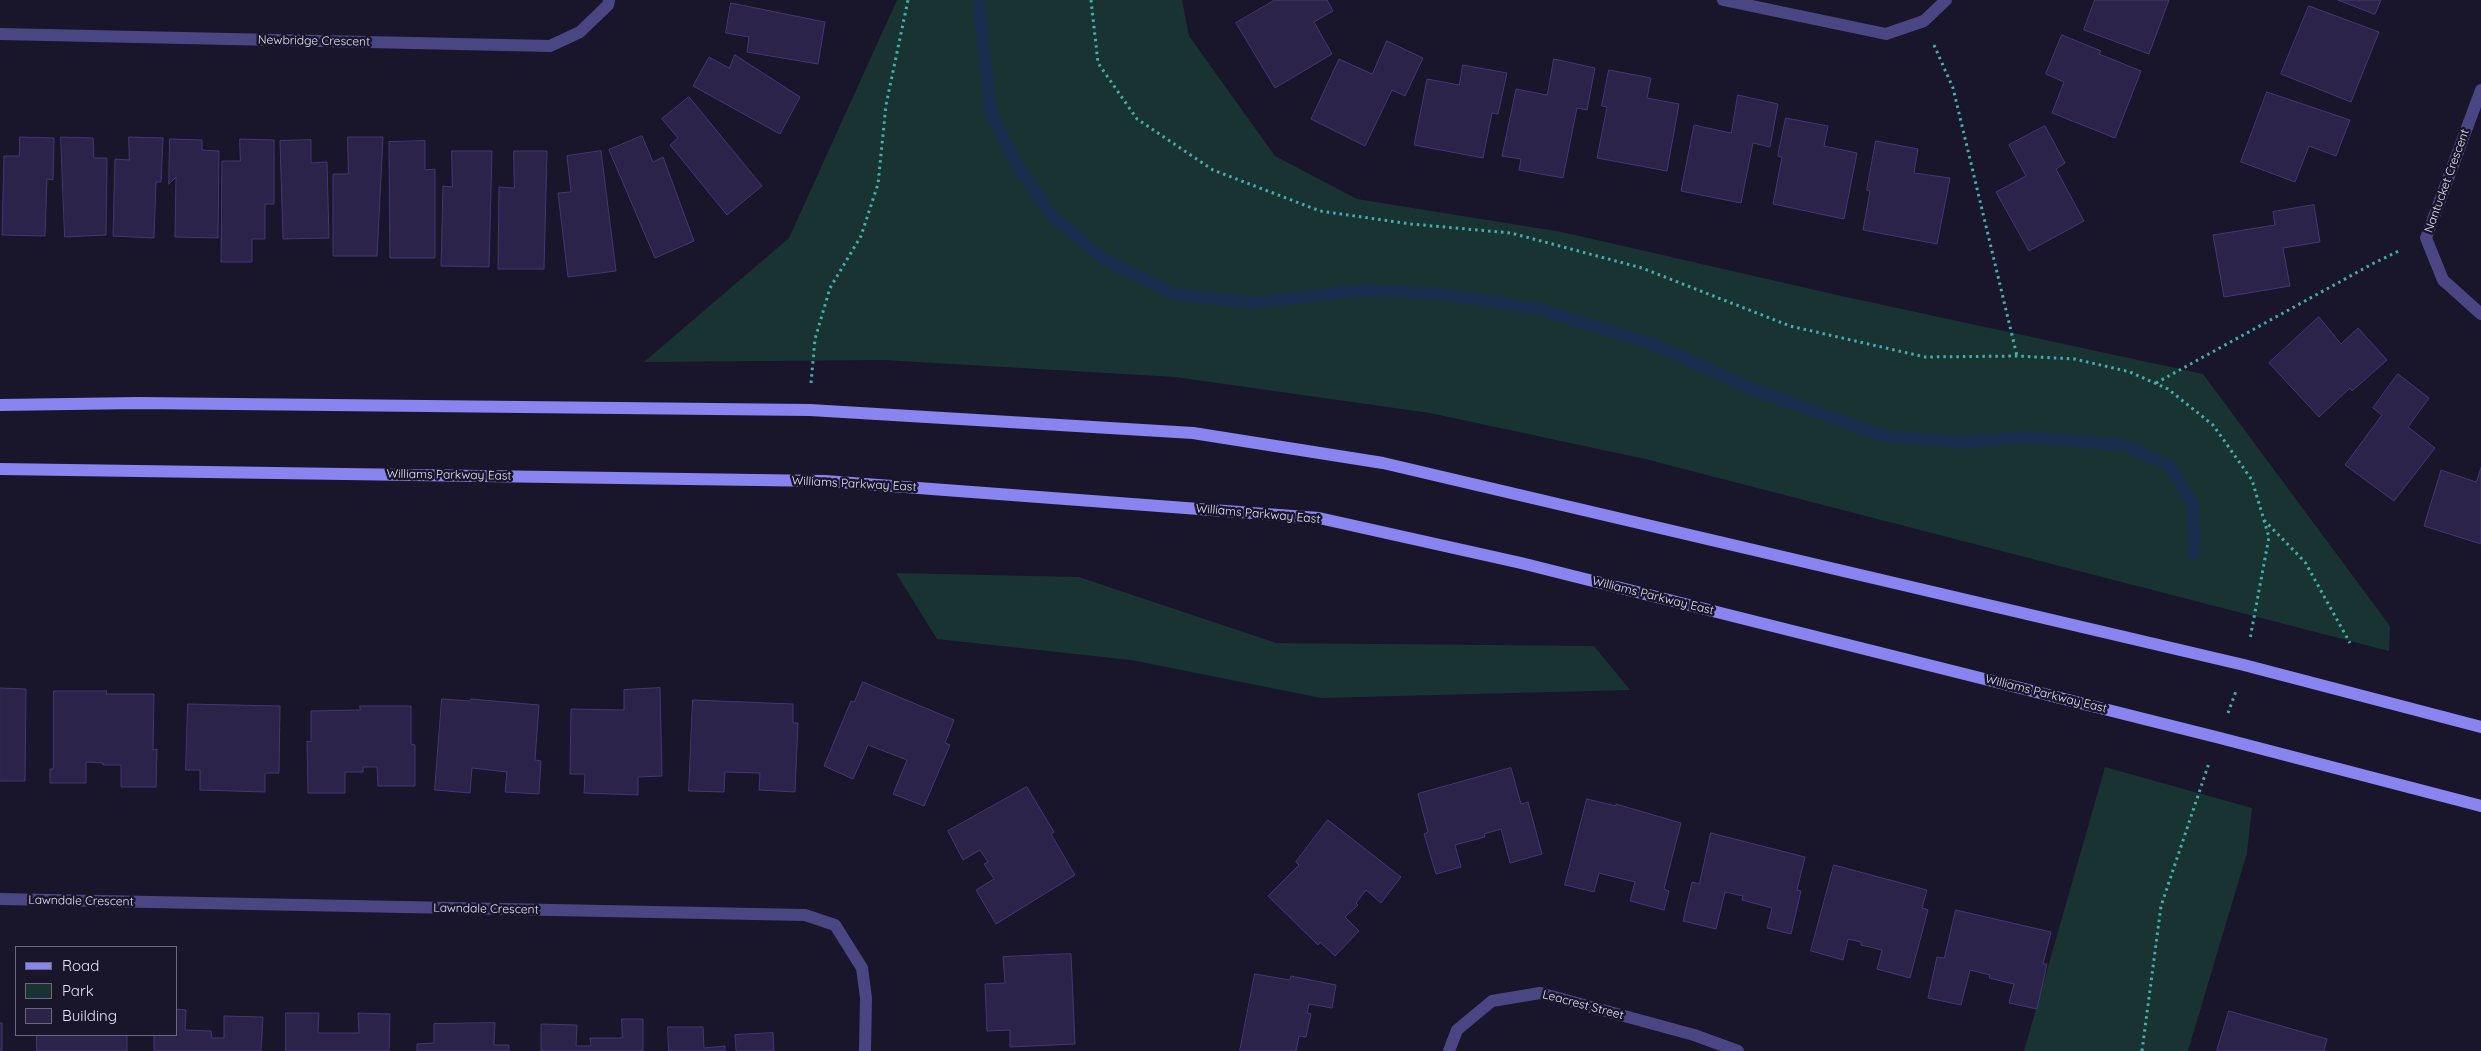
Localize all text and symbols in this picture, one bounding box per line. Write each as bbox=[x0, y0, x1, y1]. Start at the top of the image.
street label: Newbridge Crescent bbox=[258, 33, 370, 49]
street label: Nantucket Crescent bbox=[2422, 127, 2472, 235]
street label: Williams Parkway East bbox=[386, 467, 512, 483]
street label: Williams Parkway East bbox=[791, 474, 917, 494]
street label: Williams Parkway East bbox=[1195, 501, 1321, 527]
street label: Williams Parkway East bbox=[1591, 574, 1715, 618]
street label: Williams Parkway East bbox=[1984, 672, 2108, 716]
street label: Lawndale Crescent bbox=[28, 893, 134, 909]
street label: Lawndale Crescent bbox=[433, 901, 539, 917]
legend bbox=[15, 946, 178, 1036]
text: Road bbox=[62, 956, 99, 975]
text: Park bbox=[62, 981, 94, 1000]
street label: Leacrest Street bbox=[1541, 987, 1625, 1023]
text: Building bbox=[62, 1006, 117, 1025]

